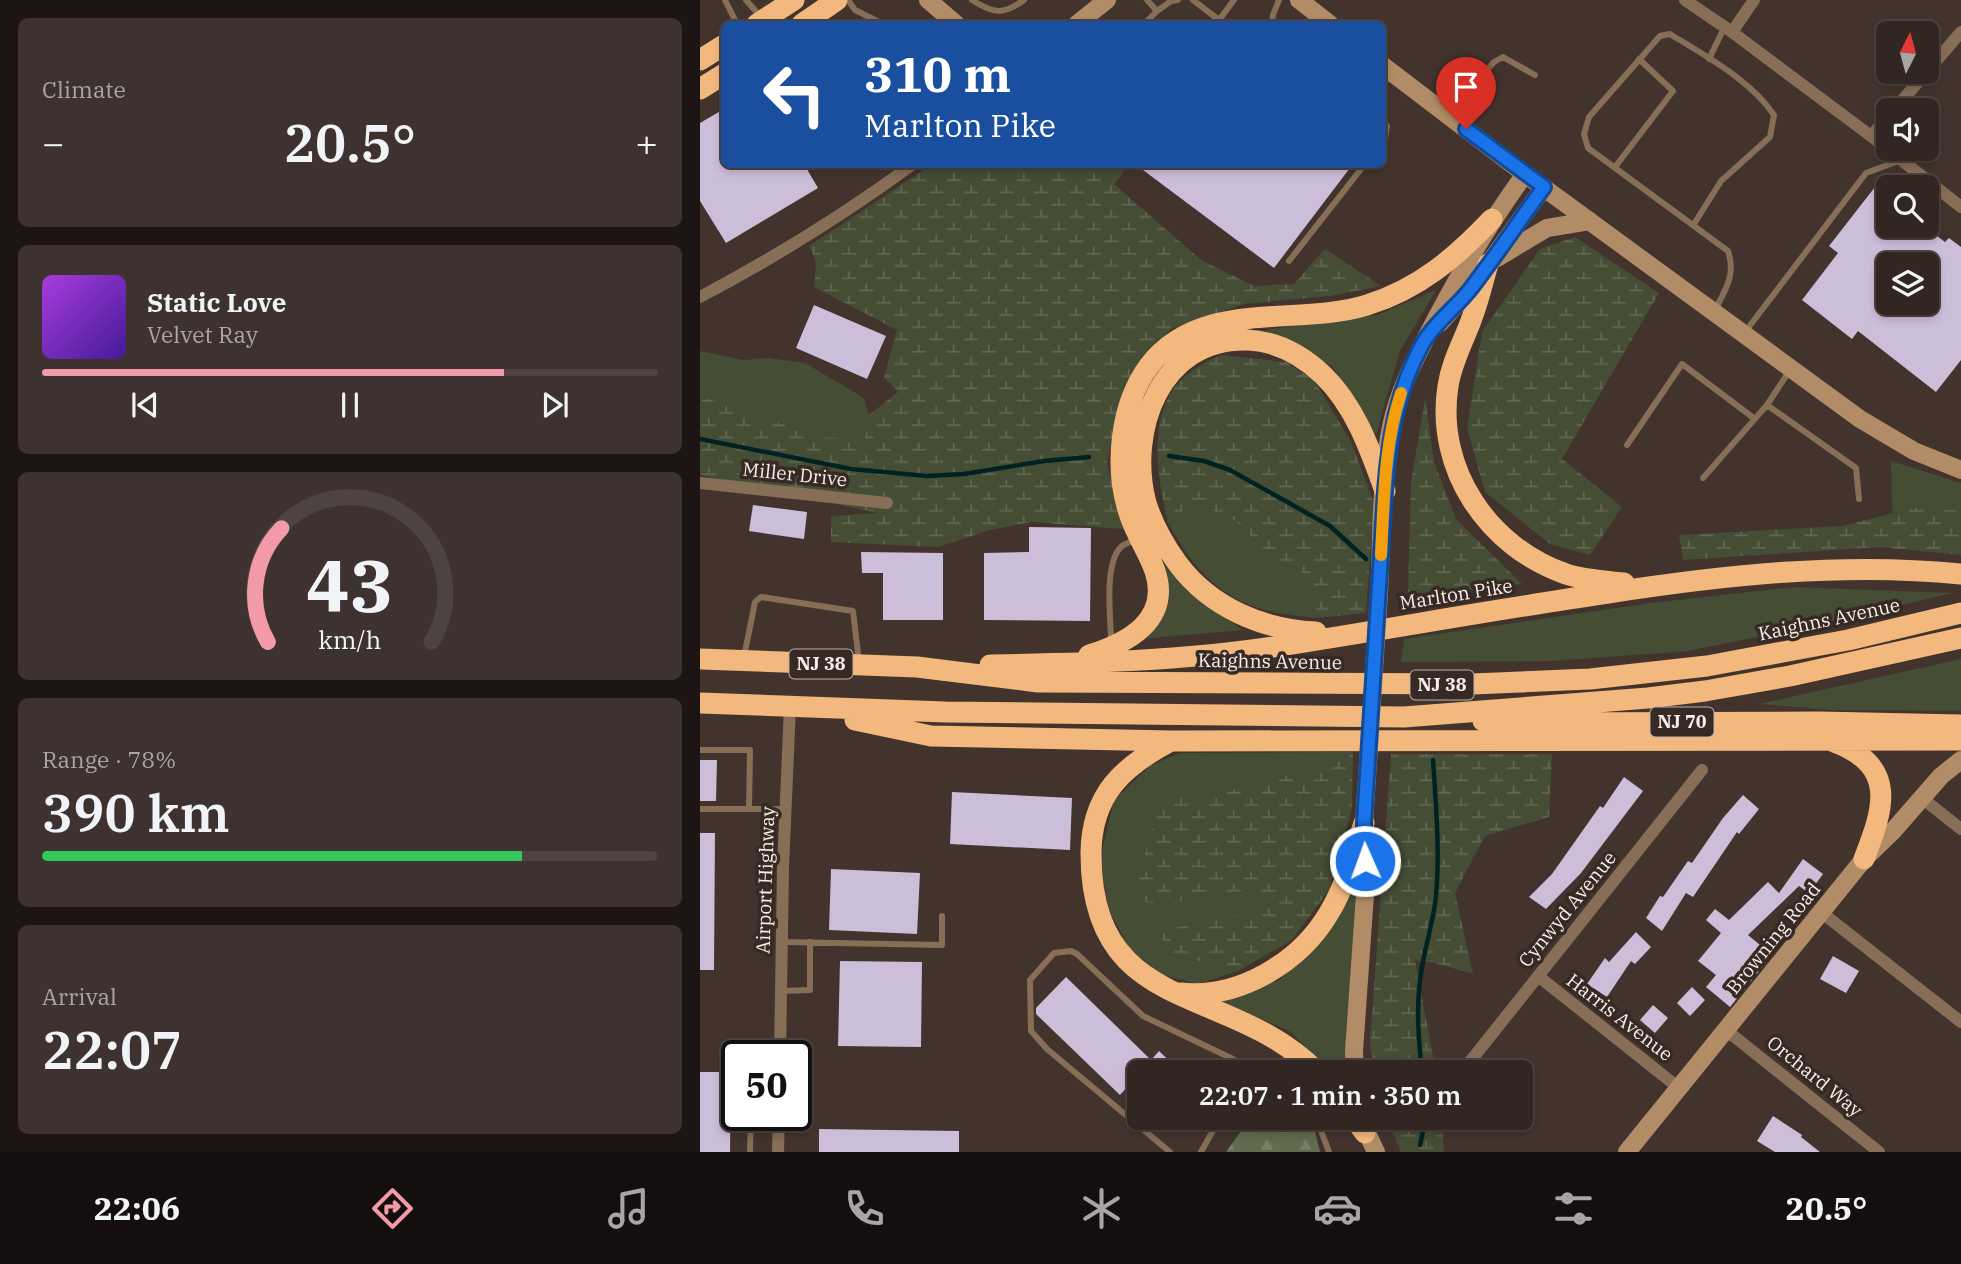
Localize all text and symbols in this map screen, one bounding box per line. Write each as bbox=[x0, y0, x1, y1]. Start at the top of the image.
north arrow bbox=[1876, 21, 1939, 84]
map controls bbox=[1876, 21, 1939, 315]
text: 310 m bbox=[864, 42, 1011, 105]
icon: left bbox=[749, 49, 840, 140]
pin bbox=[1436, 57, 1496, 129]
icon: arrive bbox=[1447, 68, 1485, 106]
text: Climate bbox=[42, 74, 126, 104]
button: sound bbox=[1876, 98, 1939, 161]
text: Marlton Pike bbox=[864, 104, 1056, 146]
text: 20.5° bbox=[284, 109, 416, 176]
text: − bbox=[42, 118, 65, 167]
text: + bbox=[635, 118, 658, 167]
button: search bbox=[1876, 175, 1939, 238]
button: layers bbox=[1876, 252, 1939, 315]
text: Static Love bbox=[147, 285, 286, 319]
text: Velvet Ray bbox=[147, 319, 258, 349]
icon: previous bbox=[126, 386, 164, 424]
icon: pause bbox=[331, 386, 369, 424]
icon: next bbox=[536, 386, 574, 424]
street label: Miller Drive bbox=[742, 457, 848, 491]
text: 43 bbox=[306, 537, 394, 632]
street label: Marlton Pike bbox=[1398, 573, 1514, 615]
street label: Kaighns Avenue bbox=[1756, 592, 1902, 646]
text: km/h bbox=[318, 623, 382, 656]
street label: Kaighns Avenue bbox=[1198, 648, 1342, 674]
road number: NJ 38 bbox=[790, 650, 852, 678]
road number: NJ 38 bbox=[1410, 670, 1474, 700]
road number: NJ 70 bbox=[1650, 708, 1714, 736]
text: Range · 78% bbox=[42, 744, 176, 774]
text: 390 km bbox=[42, 779, 230, 846]
street label: Airport Highway bbox=[750, 805, 780, 954]
position arrow bbox=[1328, 824, 1402, 898]
street label: Cynwyd Avenue bbox=[1513, 846, 1621, 972]
street label: Browning Road bbox=[1721, 877, 1825, 999]
street label: Harris Avenue bbox=[1562, 968, 1678, 1066]
text: Arrival bbox=[42, 981, 117, 1011]
text: 22:07 bbox=[42, 1016, 182, 1083]
street label: Orchard Way bbox=[1762, 1030, 1868, 1122]
speed limit sign: 50 bbox=[721, 1040, 812, 1131]
text: 22:07 · 1 min · 350 m bbox=[1199, 1078, 1461, 1112]
icon: directions bbox=[368, 1184, 417, 1233]
icon: music bbox=[604, 1184, 653, 1233]
icon: phone bbox=[840, 1184, 889, 1233]
icon: climate bbox=[1077, 1184, 1126, 1233]
icon: car bbox=[1313, 1184, 1362, 1233]
icon: filters bbox=[1549, 1184, 1598, 1233]
text: 22:06 bbox=[94, 1187, 180, 1229]
text: 20.5° bbox=[1786, 1187, 1867, 1229]

